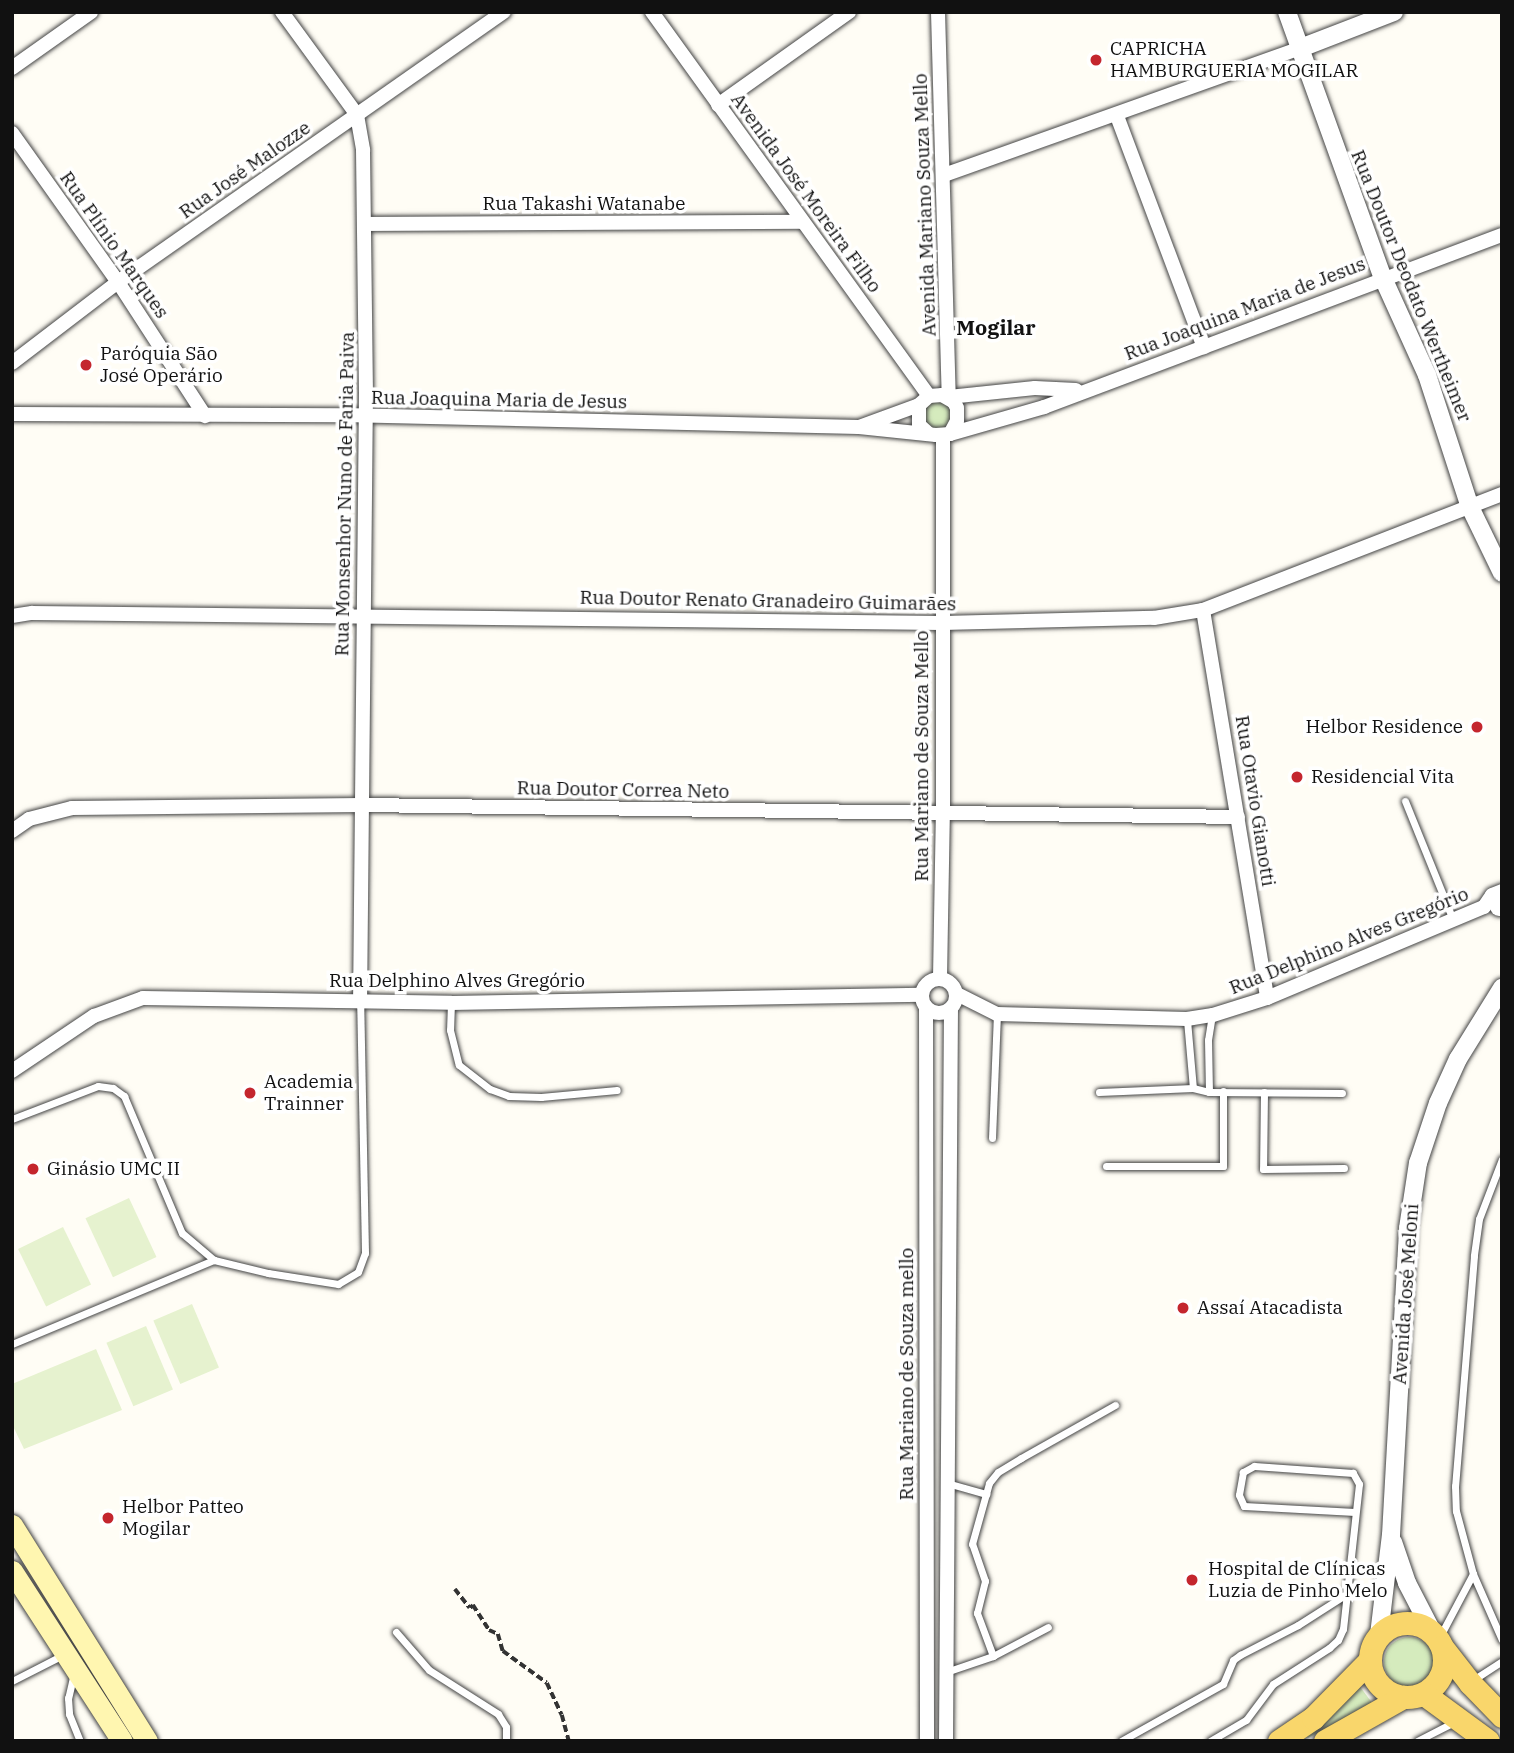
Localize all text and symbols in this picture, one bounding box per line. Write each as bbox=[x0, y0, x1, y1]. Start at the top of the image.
place label: CAPRICHA HAMBURGUERIA MOGILAR bbox=[1110, 38, 1358, 82]
marker: CAPRICHA HAMBURGUERIA MOGILAR bbox=[1088, 52, 1104, 68]
street label: Avenida Mariano Souza Mello bbox=[909, 73, 941, 337]
street label: Avenida José Moreira Filho bbox=[726, 89, 886, 297]
street label: Rua José Malozze bbox=[175, 116, 315, 224]
street label: Rua Doutor Deodato Wertheimer bbox=[1346, 147, 1476, 425]
street label: Rua Plínio Marques bbox=[55, 167, 173, 323]
street label: Rua Takashi Watanabe bbox=[483, 193, 685, 215]
street label: Rua Joaquina Maria de Jesus bbox=[1121, 252, 1369, 366]
district label: Mogilar bbox=[956, 314, 1036, 340]
street label: Rua Monsenhor Nuno de Faria Paiva bbox=[331, 332, 359, 656]
place label: Paróquia São José Operário bbox=[100, 343, 223, 387]
marker: Paróquia São José Operário bbox=[78, 357, 94, 373]
street label: Rua Joaquina Maria de Jesus bbox=[371, 386, 627, 414]
street label: Rua Doutor Renato Granadeiro Guimarães bbox=[580, 586, 956, 616]
street label: Rua Mariano de Souza Mello bbox=[911, 630, 933, 882]
street label: Rua Otavio Gianotti bbox=[1230, 714, 1280, 888]
place label: Helbor Residence bbox=[1305, 716, 1463, 738]
marker: Helbor Residence bbox=[1469, 719, 1485, 735]
place label: Residencial Vita bbox=[1311, 766, 1454, 788]
marker: Residencial Vita bbox=[1289, 769, 1305, 785]
street label: Rua Doutor Correa Neto bbox=[517, 777, 729, 803]
street label: Rua Delphino Alves Gregório bbox=[1226, 882, 1472, 1000]
street label: Rua Delphino Alves Gregório bbox=[329, 970, 585, 992]
place label: Academia Trainner bbox=[264, 1071, 353, 1115]
marker: Academia Trainner bbox=[242, 1085, 258, 1101]
place label: Ginásio UMC II bbox=[47, 1158, 180, 1180]
marker: Ginásio UMC II bbox=[25, 1161, 41, 1177]
street label: Avenida José Meloni bbox=[1388, 1203, 1424, 1385]
street label: Rua Mariano de Souza mello bbox=[896, 1248, 918, 1500]
place label: Assaí Atacadista bbox=[1197, 1297, 1343, 1319]
marker: Assaí Atacadista bbox=[1175, 1300, 1191, 1316]
place label: Helbor Patteo Mogilar bbox=[122, 1496, 244, 1540]
marker: Helbor Patteo Mogilar bbox=[100, 1510, 116, 1526]
place label: Hospital de Clínicas Luzia de Pinho Melo bbox=[1208, 1558, 1388, 1602]
marker: Hospital de Clínicas Luzia de Pinho Melo bbox=[1182, 1570, 1202, 1590]

